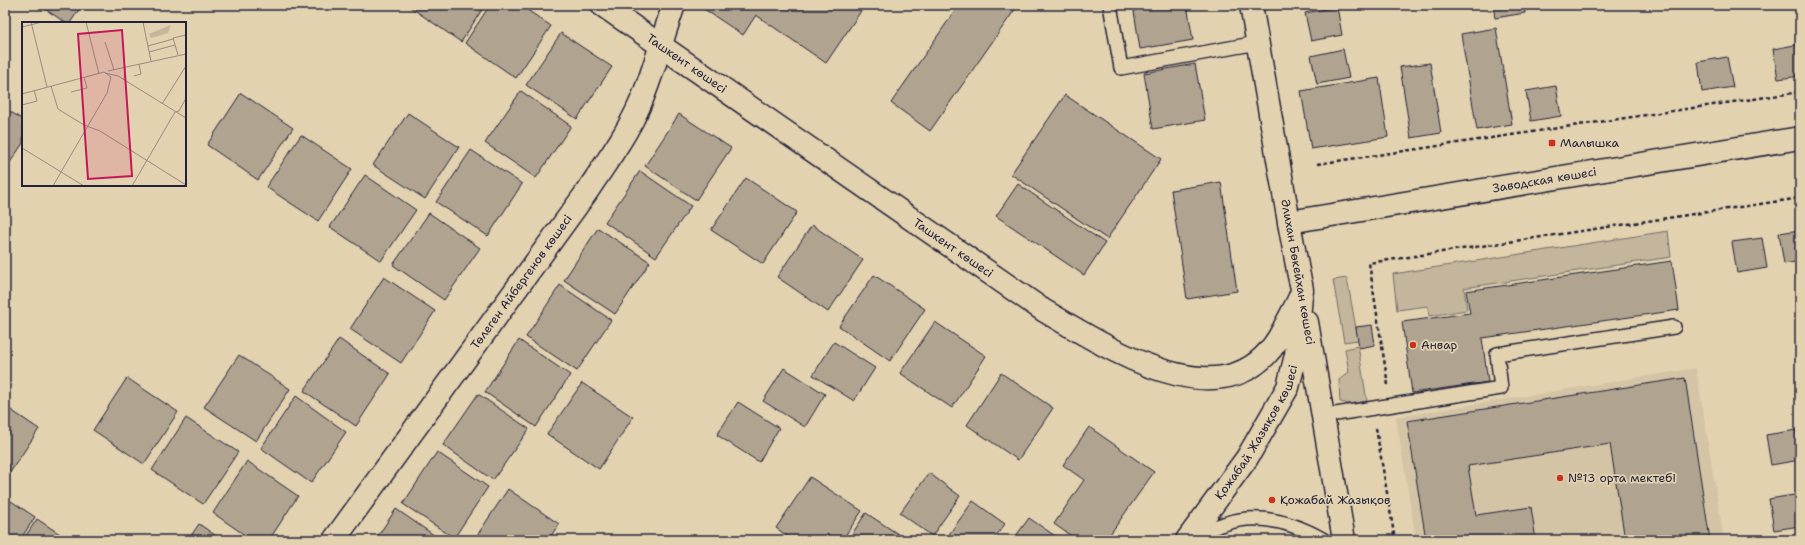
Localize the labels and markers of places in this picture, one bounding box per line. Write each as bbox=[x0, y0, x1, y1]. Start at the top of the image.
place label: Малышка bbox=[1560, 135, 1619, 151]
marker: Малышка bbox=[1547, 138, 1557, 148]
place label: Анвар bbox=[1421, 337, 1458, 353]
marker: Анвар bbox=[1408, 340, 1418, 350]
place label: №13 орта мектебі bbox=[1568, 470, 1676, 486]
marker: №13 орта мектебі bbox=[1555, 473, 1565, 483]
place label: Қожабай Жазықов bbox=[1280, 492, 1390, 508]
marker: Қожабай Жазықов bbox=[1267, 495, 1277, 505]

